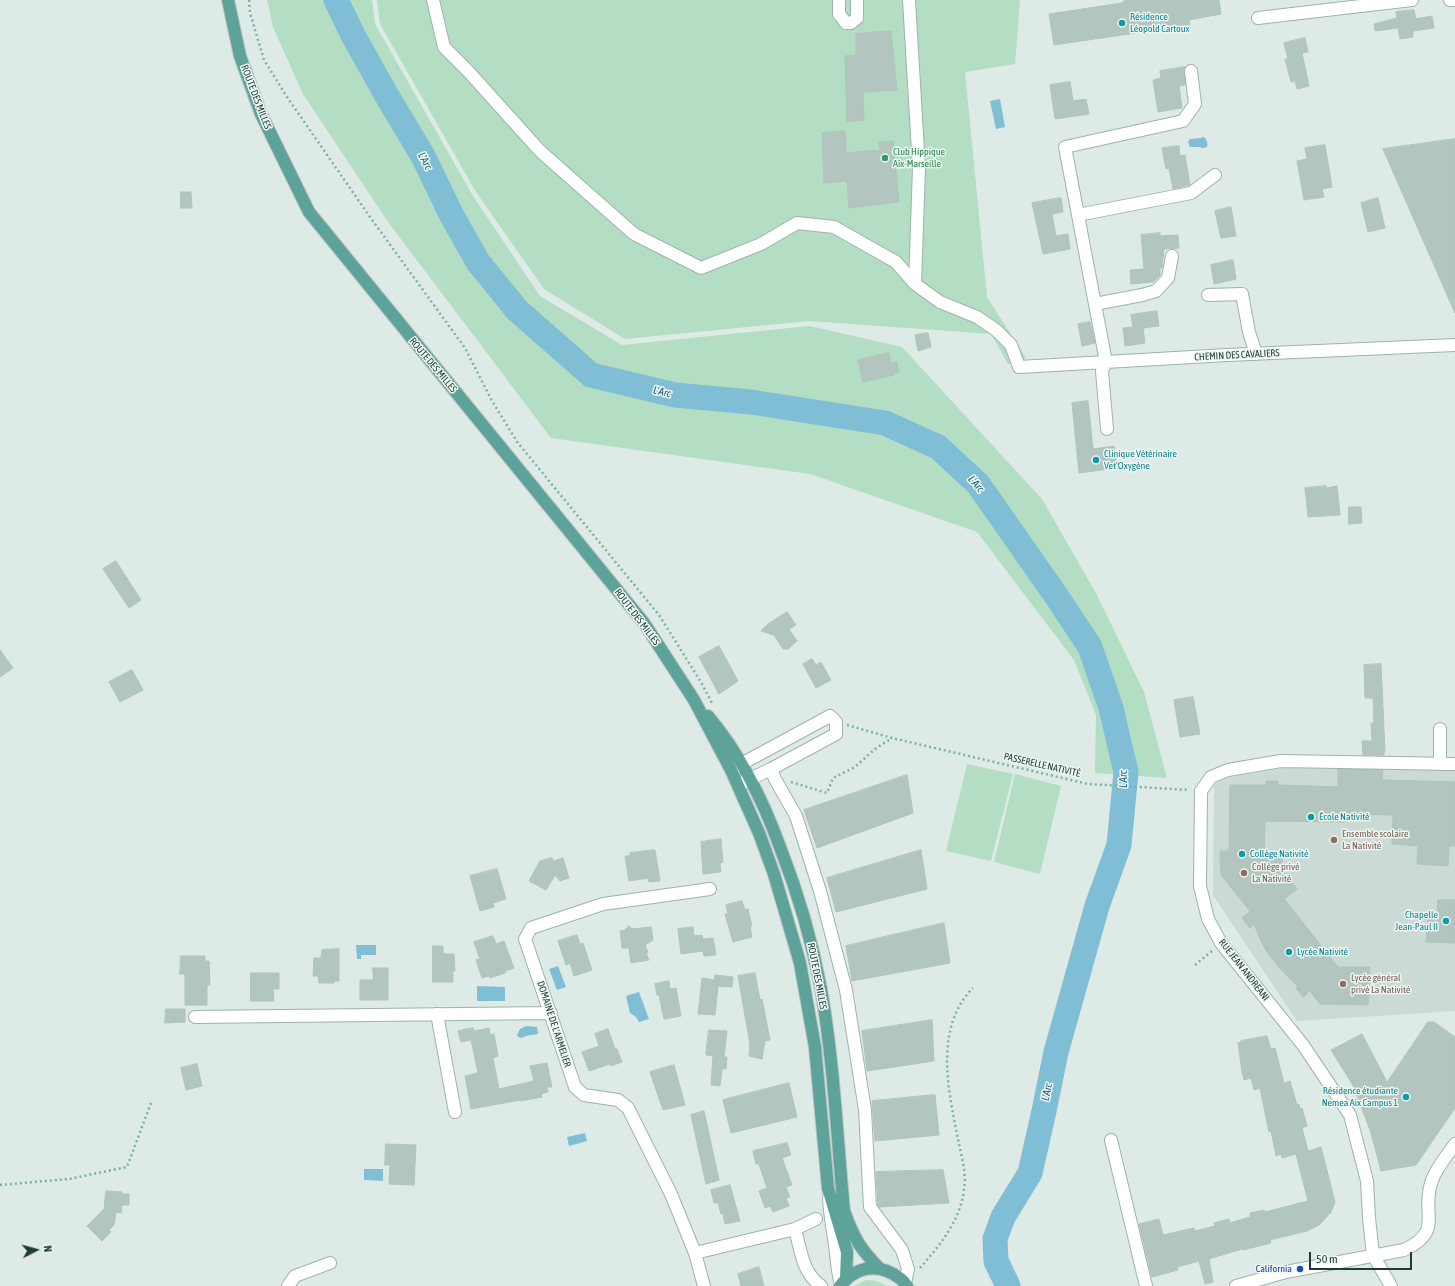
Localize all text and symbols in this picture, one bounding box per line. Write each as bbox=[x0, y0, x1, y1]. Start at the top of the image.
place label: Résidence Léopold Cartoux bbox=[1130, 11, 1190, 34]
marker: Résidence Léopold Cartoux bbox=[1117, 18, 1127, 28]
street label: ROUTE DES MILLES bbox=[238, 63, 274, 131]
place label: Club Hippique Aix-Marseille bbox=[893, 146, 945, 170]
water label: L'Arc bbox=[415, 150, 435, 172]
marker: Club Hippique Aix-Marseille bbox=[880, 153, 890, 163]
street label: ROUTE DES MILLES bbox=[407, 335, 459, 395]
street label: CHEMIN DES CAVALIERS bbox=[1194, 347, 1280, 363]
water label: L'Arc bbox=[652, 384, 672, 400]
place label: Clinique Vétérinaire Vet’Oxygène bbox=[1104, 448, 1177, 472]
marker: Clinique Vétérinaire Vet’Oxygène bbox=[1091, 455, 1101, 465]
water label: L'Arc bbox=[965, 473, 987, 495]
street label: ROUTE DES MILLES bbox=[612, 586, 662, 648]
street label: PASSERELLE NATIVITÉ bbox=[1003, 750, 1081, 780]
water label: L'Arc bbox=[1117, 770, 1131, 788]
place label: École Nativité bbox=[1319, 811, 1370, 823]
marker: École Nativité bbox=[1306, 812, 1316, 822]
place label: Ensemble scolaire La Nativité bbox=[1342, 828, 1409, 852]
marker: Ensemble scolaire La Nativité bbox=[1329, 835, 1339, 845]
place label: Collège Nativité bbox=[1250, 848, 1308, 860]
marker: Collège Nativité bbox=[1237, 849, 1247, 859]
place label: Collège privé La Nativité bbox=[1252, 861, 1299, 884]
marker: Collège privé La Nativité bbox=[1239, 868, 1249, 878]
place label: Chapelle Jean-Paul II bbox=[1395, 909, 1438, 932]
marker: Chapelle Jean-Paul II bbox=[1441, 916, 1451, 926]
street label: RUE JEAN ANDREANI bbox=[1216, 937, 1272, 1003]
street label: ROUTE DES MILLES bbox=[805, 942, 829, 1010]
place label: Lycée Nativité bbox=[1297, 946, 1348, 958]
marker: Lycée Nativité bbox=[1284, 947, 1294, 957]
place label: Lycée général privé La Nativité bbox=[1351, 972, 1410, 996]
street label: DOMAINE DE L'ARMELIER bbox=[534, 979, 574, 1069]
marker: Lycée général privé La Nativité bbox=[1338, 979, 1348, 989]
water label: L'Arc bbox=[1039, 1082, 1055, 1102]
place label: Résidence étudiante Nemea Aix Campus 1 bbox=[1322, 1085, 1398, 1108]
marker: Résidence étudiante Nemea Aix Campus 1 bbox=[1401, 1092, 1411, 1102]
north arrow bbox=[16, 1230, 56, 1270]
scale bar bbox=[1311, 1244, 1414, 1270]
text: N bbox=[42, 1245, 54, 1253]
text: 50 m bbox=[1316, 1252, 1338, 1266]
place label: California bbox=[1256, 1263, 1292, 1275]
marker: California bbox=[1295, 1264, 1305, 1274]

